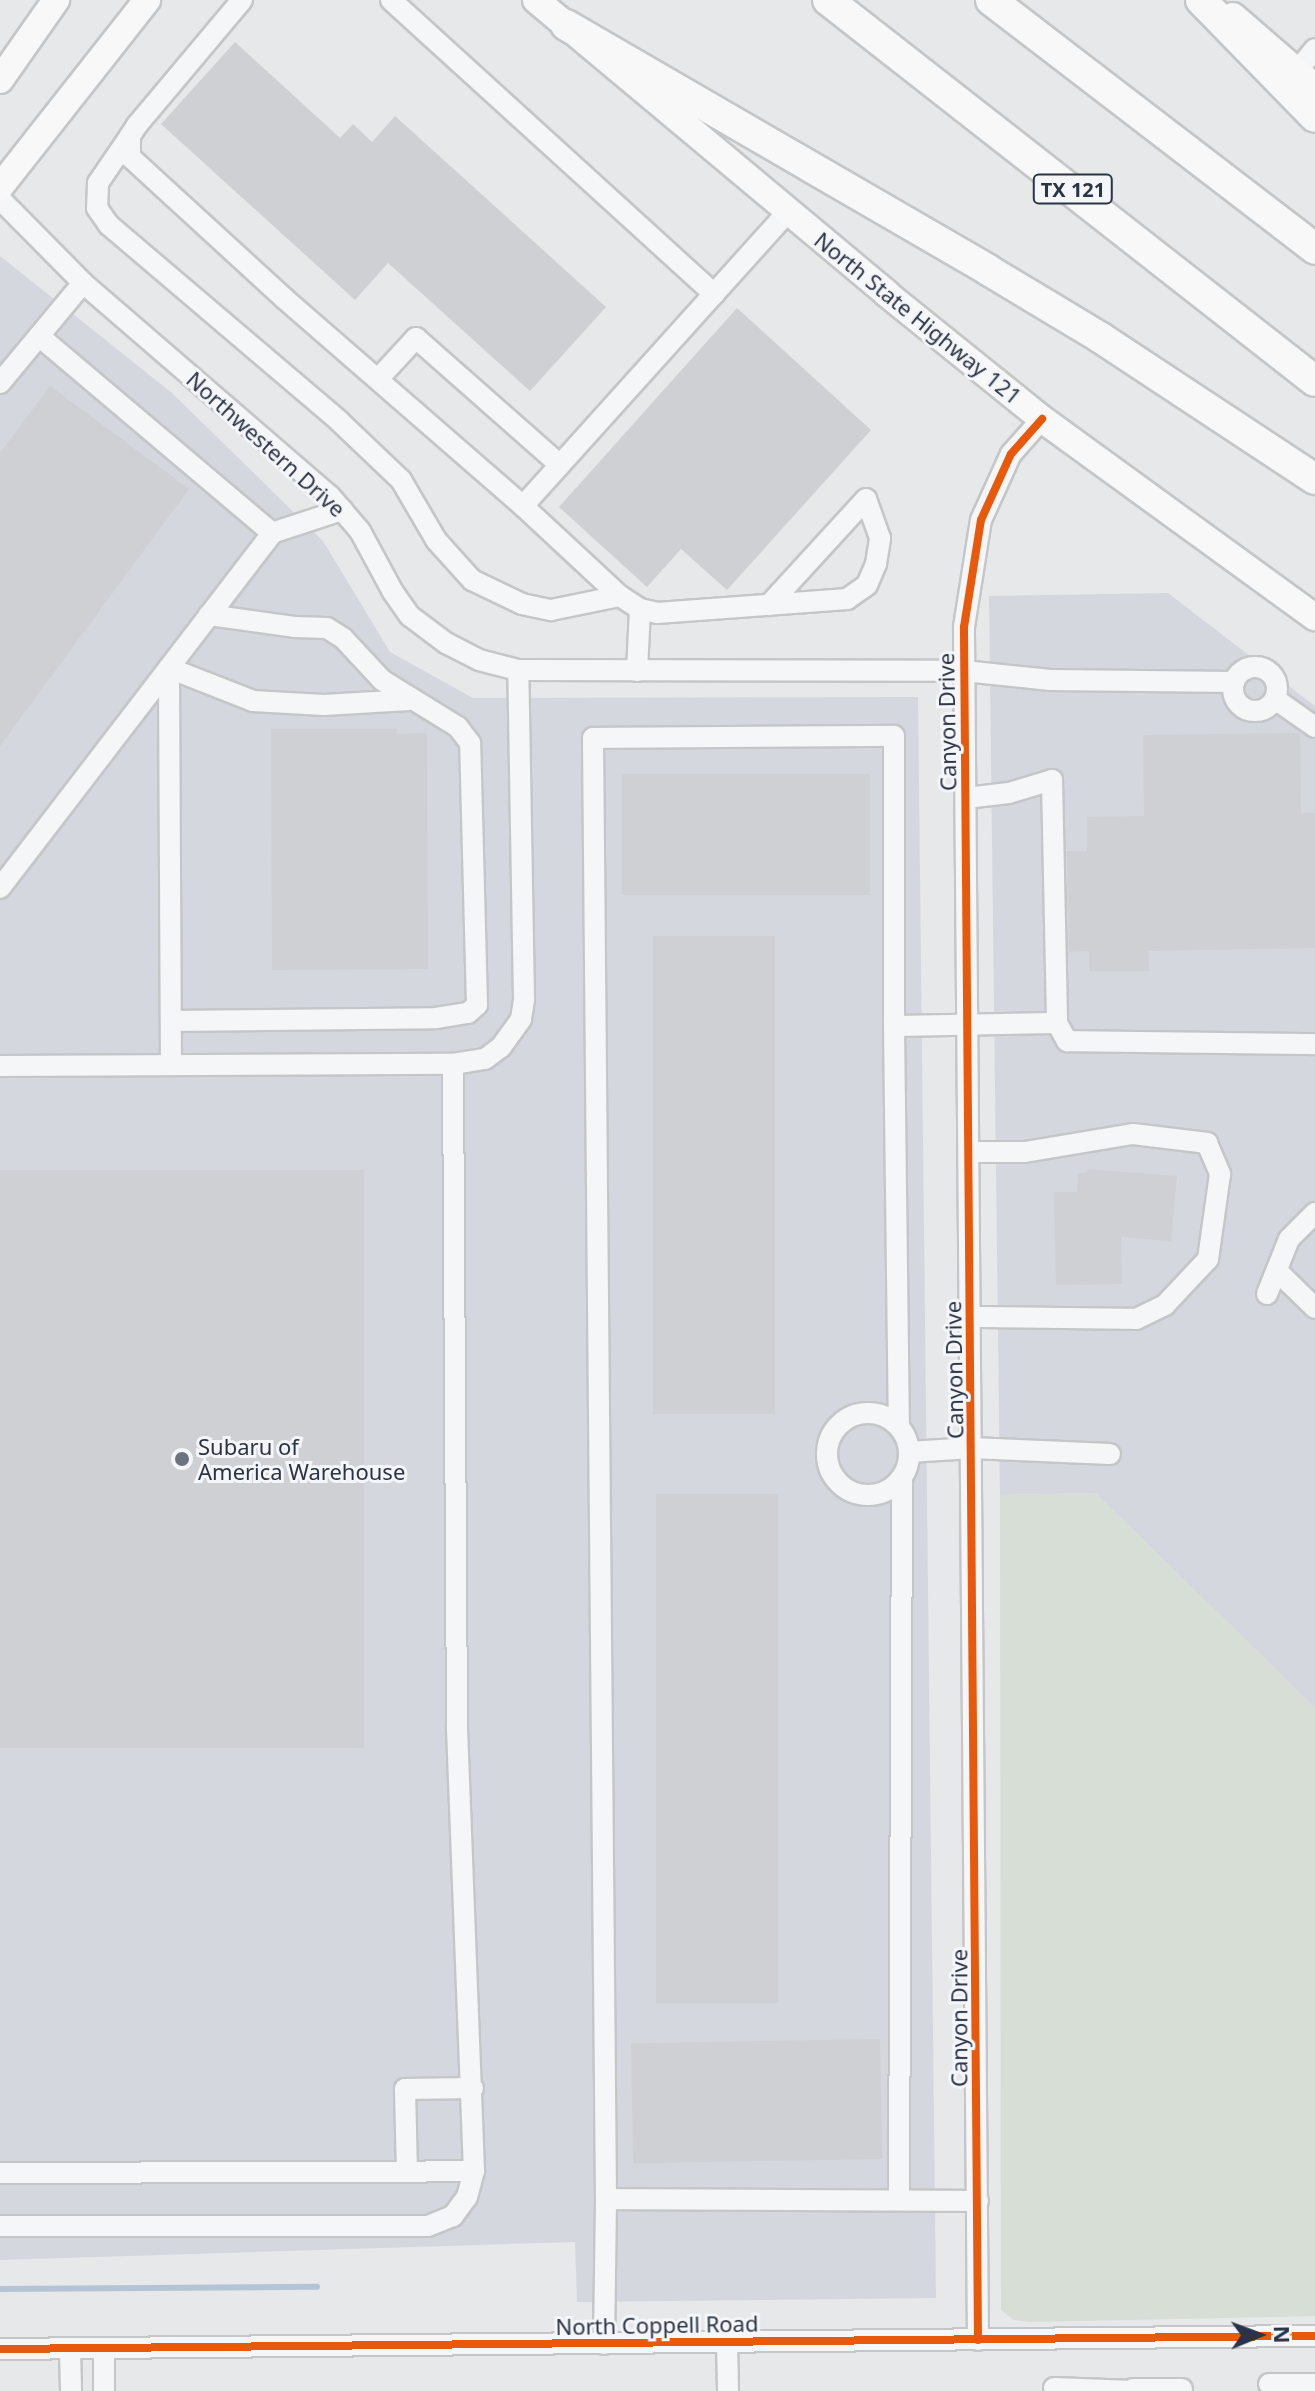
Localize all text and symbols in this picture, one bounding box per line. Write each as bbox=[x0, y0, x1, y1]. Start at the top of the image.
road number: TX 121 bbox=[1031, 173, 1115, 205]
street label: North State Highway 121 bbox=[809, 226, 1027, 410]
street label: Northwestern Drive bbox=[181, 366, 351, 522]
street label: Canyon Drive bbox=[933, 653, 961, 791]
street label: Canyon Drive bbox=[940, 1301, 968, 1439]
place label: Subaru of America Warehouse bbox=[198, 1433, 405, 1484]
marker: Subaru of America Warehouse bbox=[173, 1450, 191, 1468]
street label: Canyon Drive bbox=[946, 1949, 972, 2087]
north arrow bbox=[1219, 2295, 1299, 2375]
street label: North Coppell Road bbox=[555, 2310, 759, 2340]
text: N bbox=[1268, 2325, 1298, 2344]

